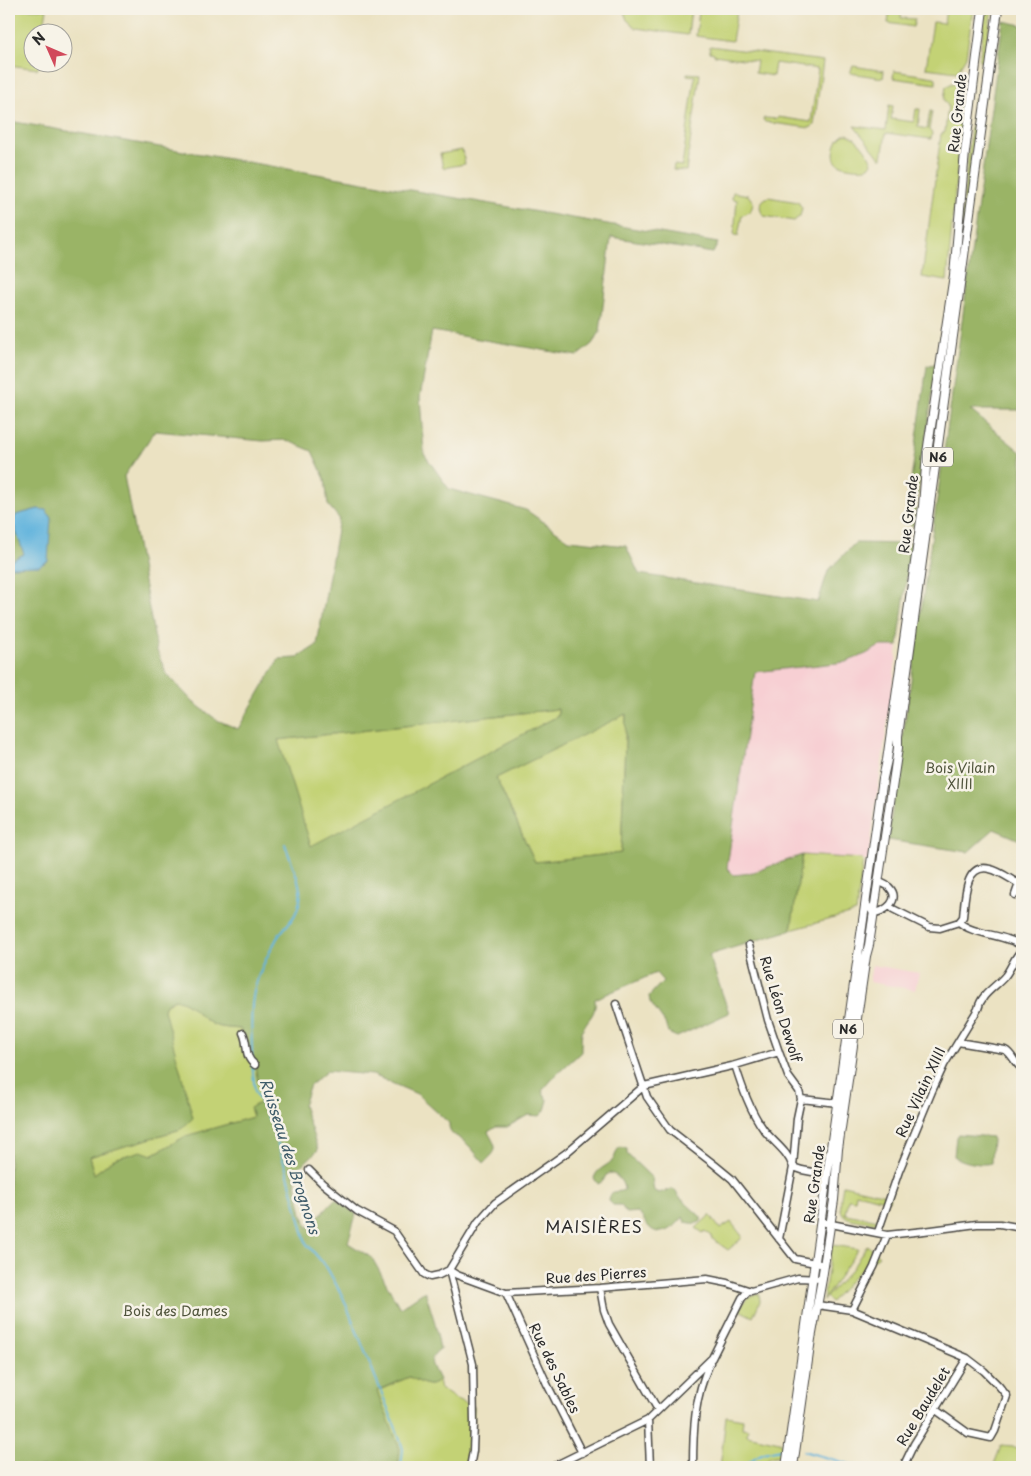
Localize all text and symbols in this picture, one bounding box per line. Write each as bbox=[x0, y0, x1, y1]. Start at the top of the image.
north arrow bbox=[22, 22, 72, 72]
text: N bbox=[27, 27, 50, 50]
street label: Rue Grande bbox=[942, 72, 972, 153]
road number: N6 bbox=[923, 448, 953, 467]
street label: Rue Grande bbox=[893, 473, 923, 555]
park label: Bois Vilain XIIII bbox=[925, 757, 995, 794]
street label: Rue Léon Dewolf bbox=[755, 953, 808, 1066]
road number: N6 bbox=[833, 1020, 863, 1038]
street label: Rue Vilain XIIII bbox=[890, 1044, 950, 1140]
water label: Ruisseau des Brognons bbox=[255, 1075, 327, 1238]
street label: Rue Grande bbox=[798, 1143, 830, 1225]
district label: MAISIÈRES bbox=[545, 1214, 643, 1238]
street label: Rue des Pierres bbox=[545, 1261, 647, 1289]
park label: Bois des Dames bbox=[123, 1300, 227, 1321]
street label: Rue des Sables bbox=[524, 1319, 586, 1417]
street label: Rue Baudelet bbox=[891, 1362, 955, 1449]

